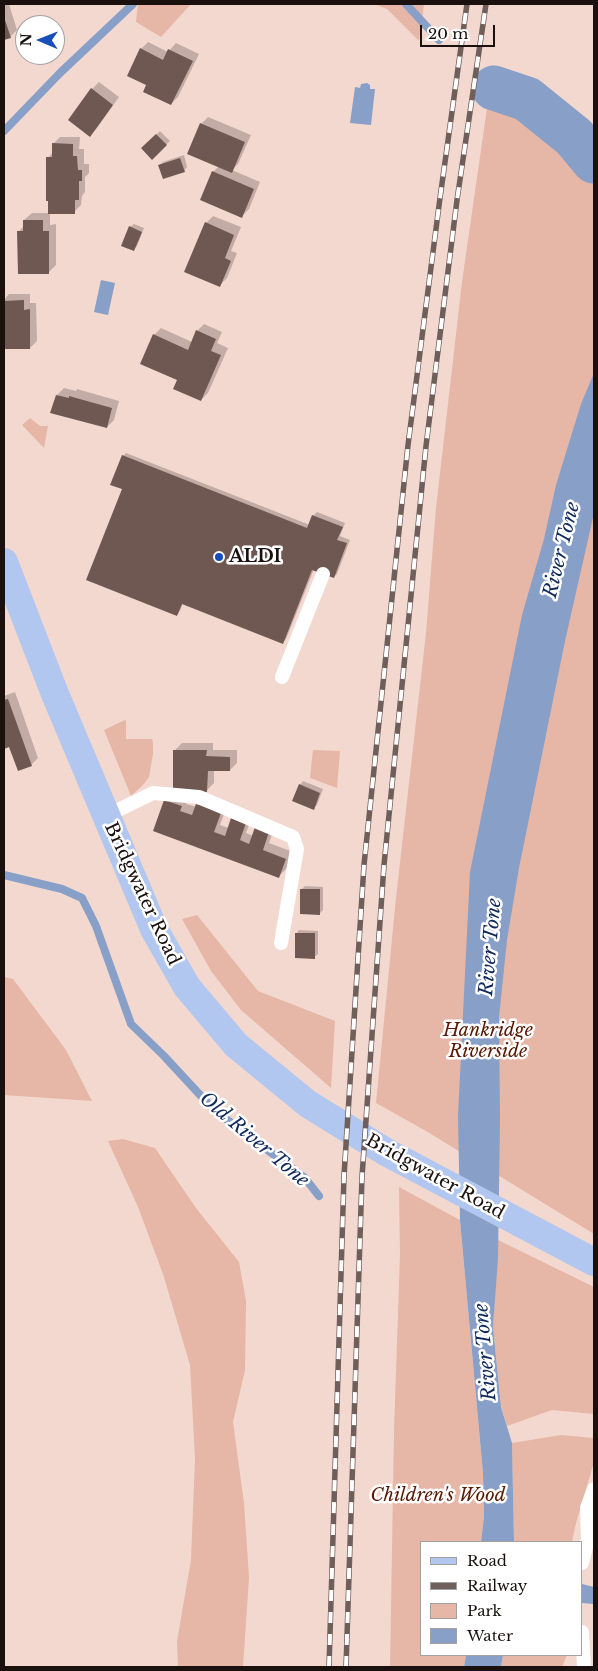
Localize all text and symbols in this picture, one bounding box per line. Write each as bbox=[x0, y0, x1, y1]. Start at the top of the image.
north arrow bbox=[15, 15, 65, 65]
scale bar bbox=[423, 15, 498, 47]
text: 20 m bbox=[428, 24, 468, 43]
text: N bbox=[17, 33, 35, 47]
water label: River Tone bbox=[539, 500, 585, 600]
place label: ALDI bbox=[229, 546, 281, 568]
marker: ALDI bbox=[213, 551, 225, 563]
street label: Bridgwater Road bbox=[99, 819, 185, 969]
water label: River Tone bbox=[475, 897, 507, 997]
park label: Hankridge Riverside bbox=[443, 1020, 533, 1062]
water label: Old River Tone bbox=[195, 1088, 313, 1192]
street label: Bridgwater Road bbox=[362, 1130, 508, 1224]
water label: River Tone bbox=[470, 1302, 502, 1402]
park label: Children's Wood bbox=[371, 1485, 505, 1507]
legend bbox=[420, 1541, 583, 1656]
text: Road bbox=[467, 1551, 507, 1570]
text: Railway bbox=[467, 1576, 527, 1595]
text: Park bbox=[467, 1601, 502, 1620]
text: Water bbox=[467, 1626, 513, 1645]

